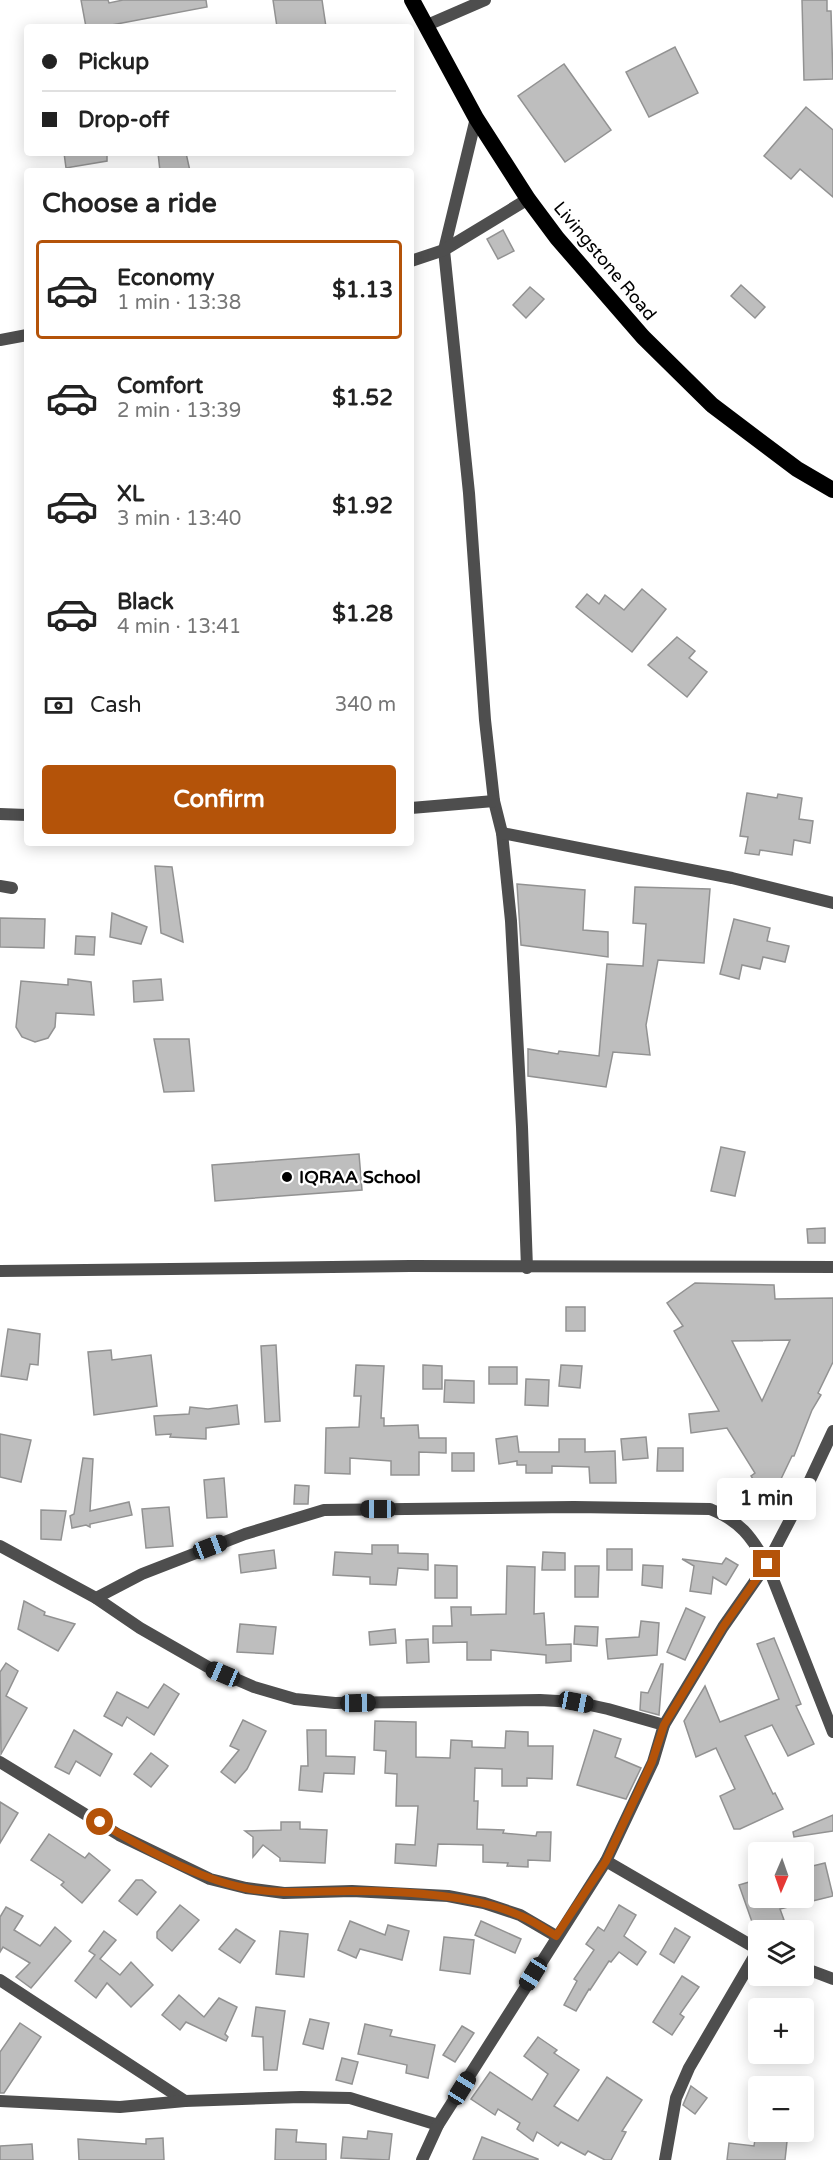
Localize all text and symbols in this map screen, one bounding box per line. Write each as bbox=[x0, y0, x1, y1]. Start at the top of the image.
text: Pickup bbox=[78, 49, 149, 75]
text: Drop-off bbox=[78, 107, 169, 133]
text: Choose a ride bbox=[42, 187, 217, 220]
street label: Livingstone Road bbox=[549, 197, 661, 325]
icon: car bbox=[45, 263, 99, 317]
text: Economy bbox=[117, 265, 214, 291]
text: $1.13 bbox=[332, 277, 393, 303]
text: 1 min · 13:38 bbox=[117, 291, 241, 315]
icon: car bbox=[45, 371, 99, 425]
text: Comfort bbox=[117, 373, 203, 399]
text: $1.52 bbox=[332, 385, 393, 411]
text: 2 min · 13:39 bbox=[117, 399, 241, 423]
icon: car bbox=[45, 479, 99, 533]
text: XL bbox=[117, 481, 144, 507]
text: $1.92 bbox=[332, 493, 393, 519]
text: 3 min · 13:40 bbox=[117, 507, 241, 531]
icon: car bbox=[45, 587, 99, 641]
text: Black bbox=[117, 589, 174, 615]
text: $1.28 bbox=[332, 601, 393, 627]
text: 4 min · 13:41 bbox=[117, 615, 241, 639]
icon: cash bbox=[42, 689, 75, 722]
text: Cash bbox=[90, 692, 142, 718]
text: 340 m bbox=[335, 693, 396, 717]
button: Confirm bbox=[42, 765, 396, 834]
place label: IQRAA School bbox=[299, 1166, 421, 1188]
marker: IQRAA School bbox=[280, 1170, 294, 1184]
callout: 1 min bbox=[718, 1477, 816, 1519]
text: 1 min bbox=[740, 1487, 793, 1511]
car bbox=[360, 1500, 396, 1518]
car bbox=[190, 1532, 230, 1562]
route end bbox=[753, 1550, 780, 1577]
car bbox=[203, 1659, 243, 1689]
car bbox=[557, 1690, 595, 1714]
car bbox=[340, 1694, 376, 1712]
route start bbox=[86, 1808, 113, 1835]
north arrow bbox=[748, 1842, 814, 1908]
map controls bbox=[748, 1842, 814, 2142]
button: layers bbox=[748, 1920, 814, 1986]
car bbox=[516, 1954, 550, 1994]
button: + bbox=[748, 1998, 814, 2064]
car bbox=[445, 2068, 479, 2108]
button: − bbox=[748, 2076, 814, 2142]

